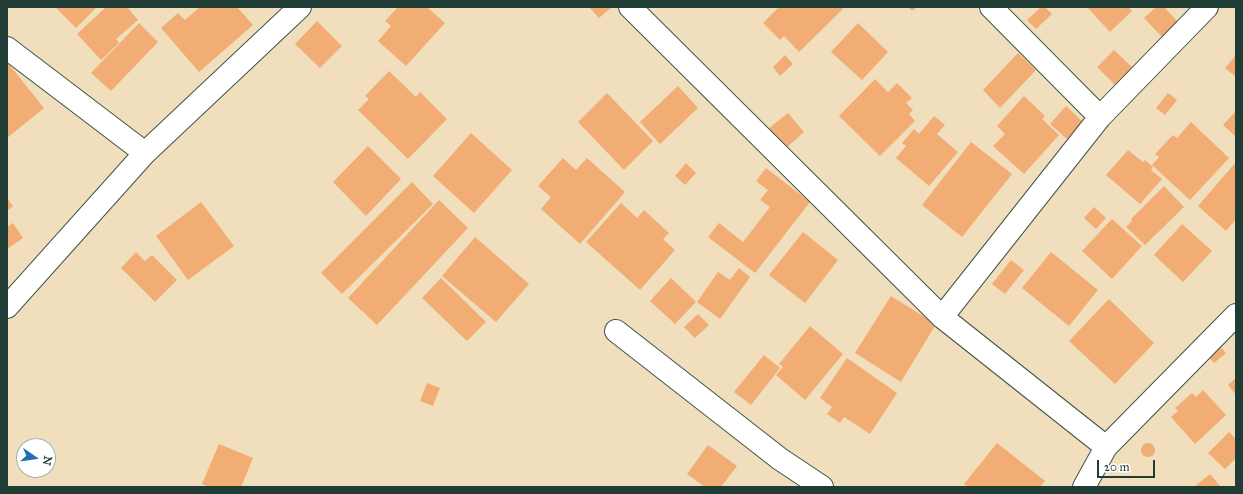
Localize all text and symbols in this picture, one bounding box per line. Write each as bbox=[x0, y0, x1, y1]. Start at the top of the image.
north arrow bbox=[16, 438, 56, 478]
scale bar bbox=[1099, 452, 1157, 478]
text: N bbox=[40, 455, 55, 467]
text: 20 m bbox=[1104, 460, 1130, 474]

